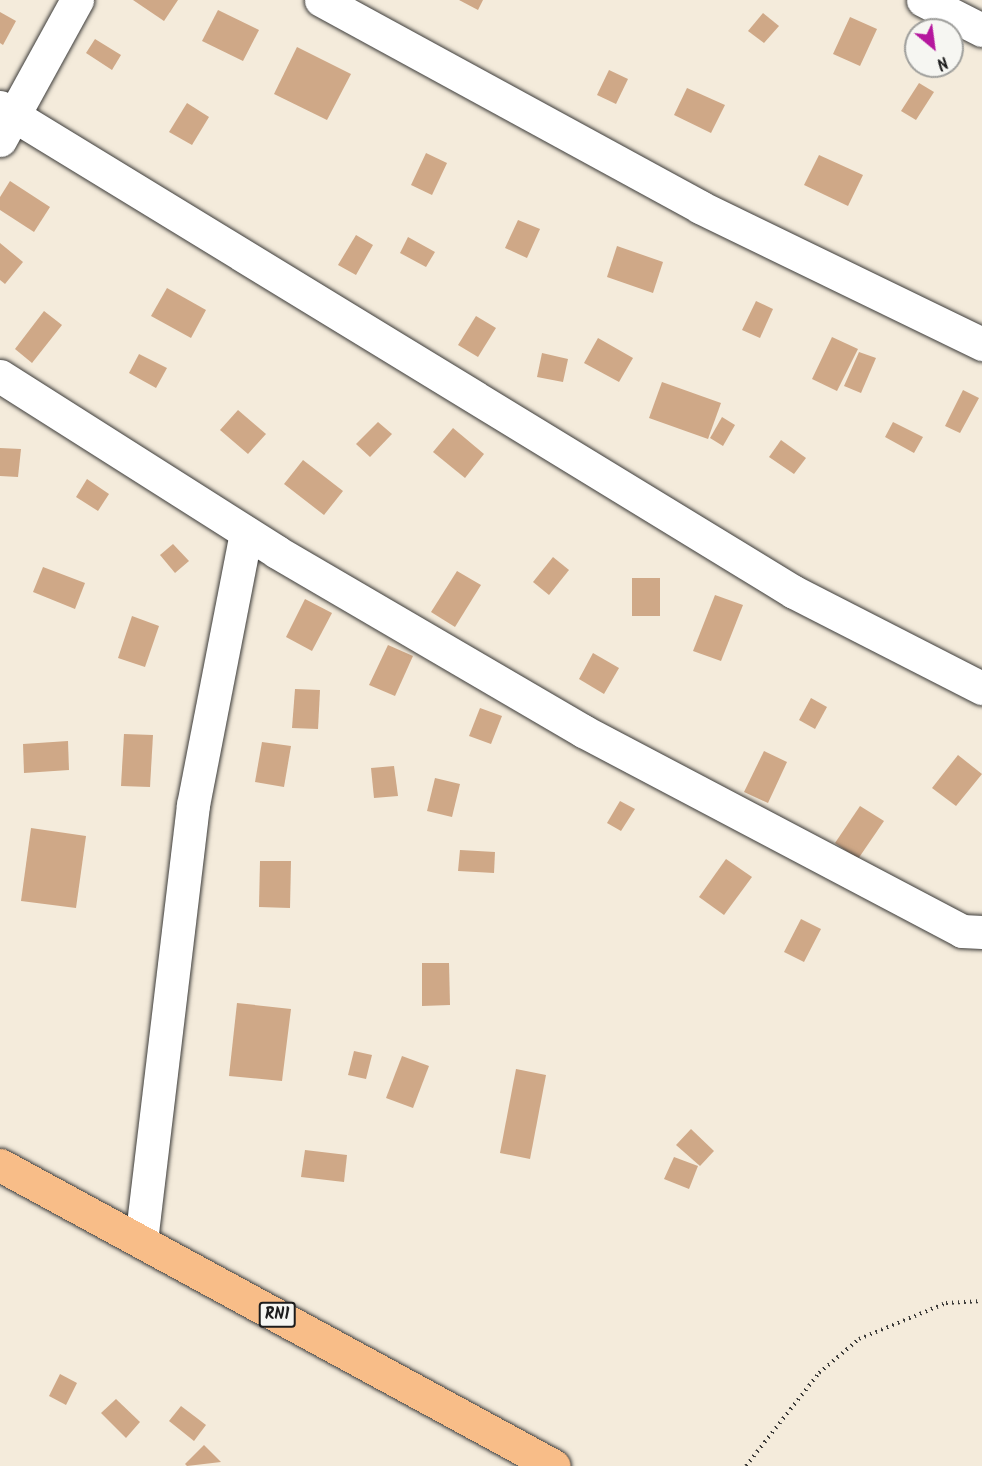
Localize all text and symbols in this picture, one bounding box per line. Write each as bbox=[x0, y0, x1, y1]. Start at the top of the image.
north arrow bbox=[904, 18, 964, 78]
text: N bbox=[932, 49, 952, 76]
road number: RN1 bbox=[258, 1302, 296, 1328]

